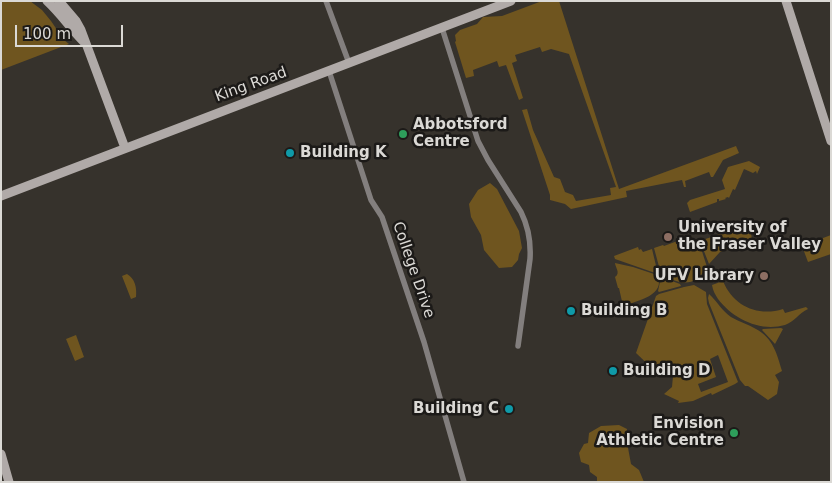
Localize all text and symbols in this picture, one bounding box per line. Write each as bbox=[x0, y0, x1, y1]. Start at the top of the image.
scale bar bbox=[18, 15, 125, 47]
text: 100 m bbox=[23, 25, 71, 43]
street label: King Road bbox=[212, 64, 290, 106]
place label: Abbotsford Centre bbox=[413, 116, 507, 151]
marker: Abbotsford Centre bbox=[397, 128, 409, 140]
place label: Building K bbox=[300, 144, 387, 162]
marker: Building K bbox=[284, 147, 296, 159]
street label: College Drive bbox=[388, 219, 438, 321]
place label: University of the Fraser Valley bbox=[678, 219, 821, 254]
marker: University of the Fraser Valley bbox=[662, 231, 674, 243]
place label: UFV Library bbox=[655, 267, 754, 285]
marker: UFV Library bbox=[758, 270, 770, 282]
place label: Building B bbox=[581, 302, 667, 320]
marker: Building B bbox=[565, 305, 577, 317]
place label: Building D bbox=[623, 362, 710, 380]
marker: Building D bbox=[607, 365, 619, 377]
place label: Building C bbox=[413, 400, 499, 418]
marker: Building C bbox=[503, 403, 515, 415]
place label: Envision Athletic Centre bbox=[596, 415, 724, 450]
marker: Envision Athletic Centre bbox=[728, 427, 740, 439]

